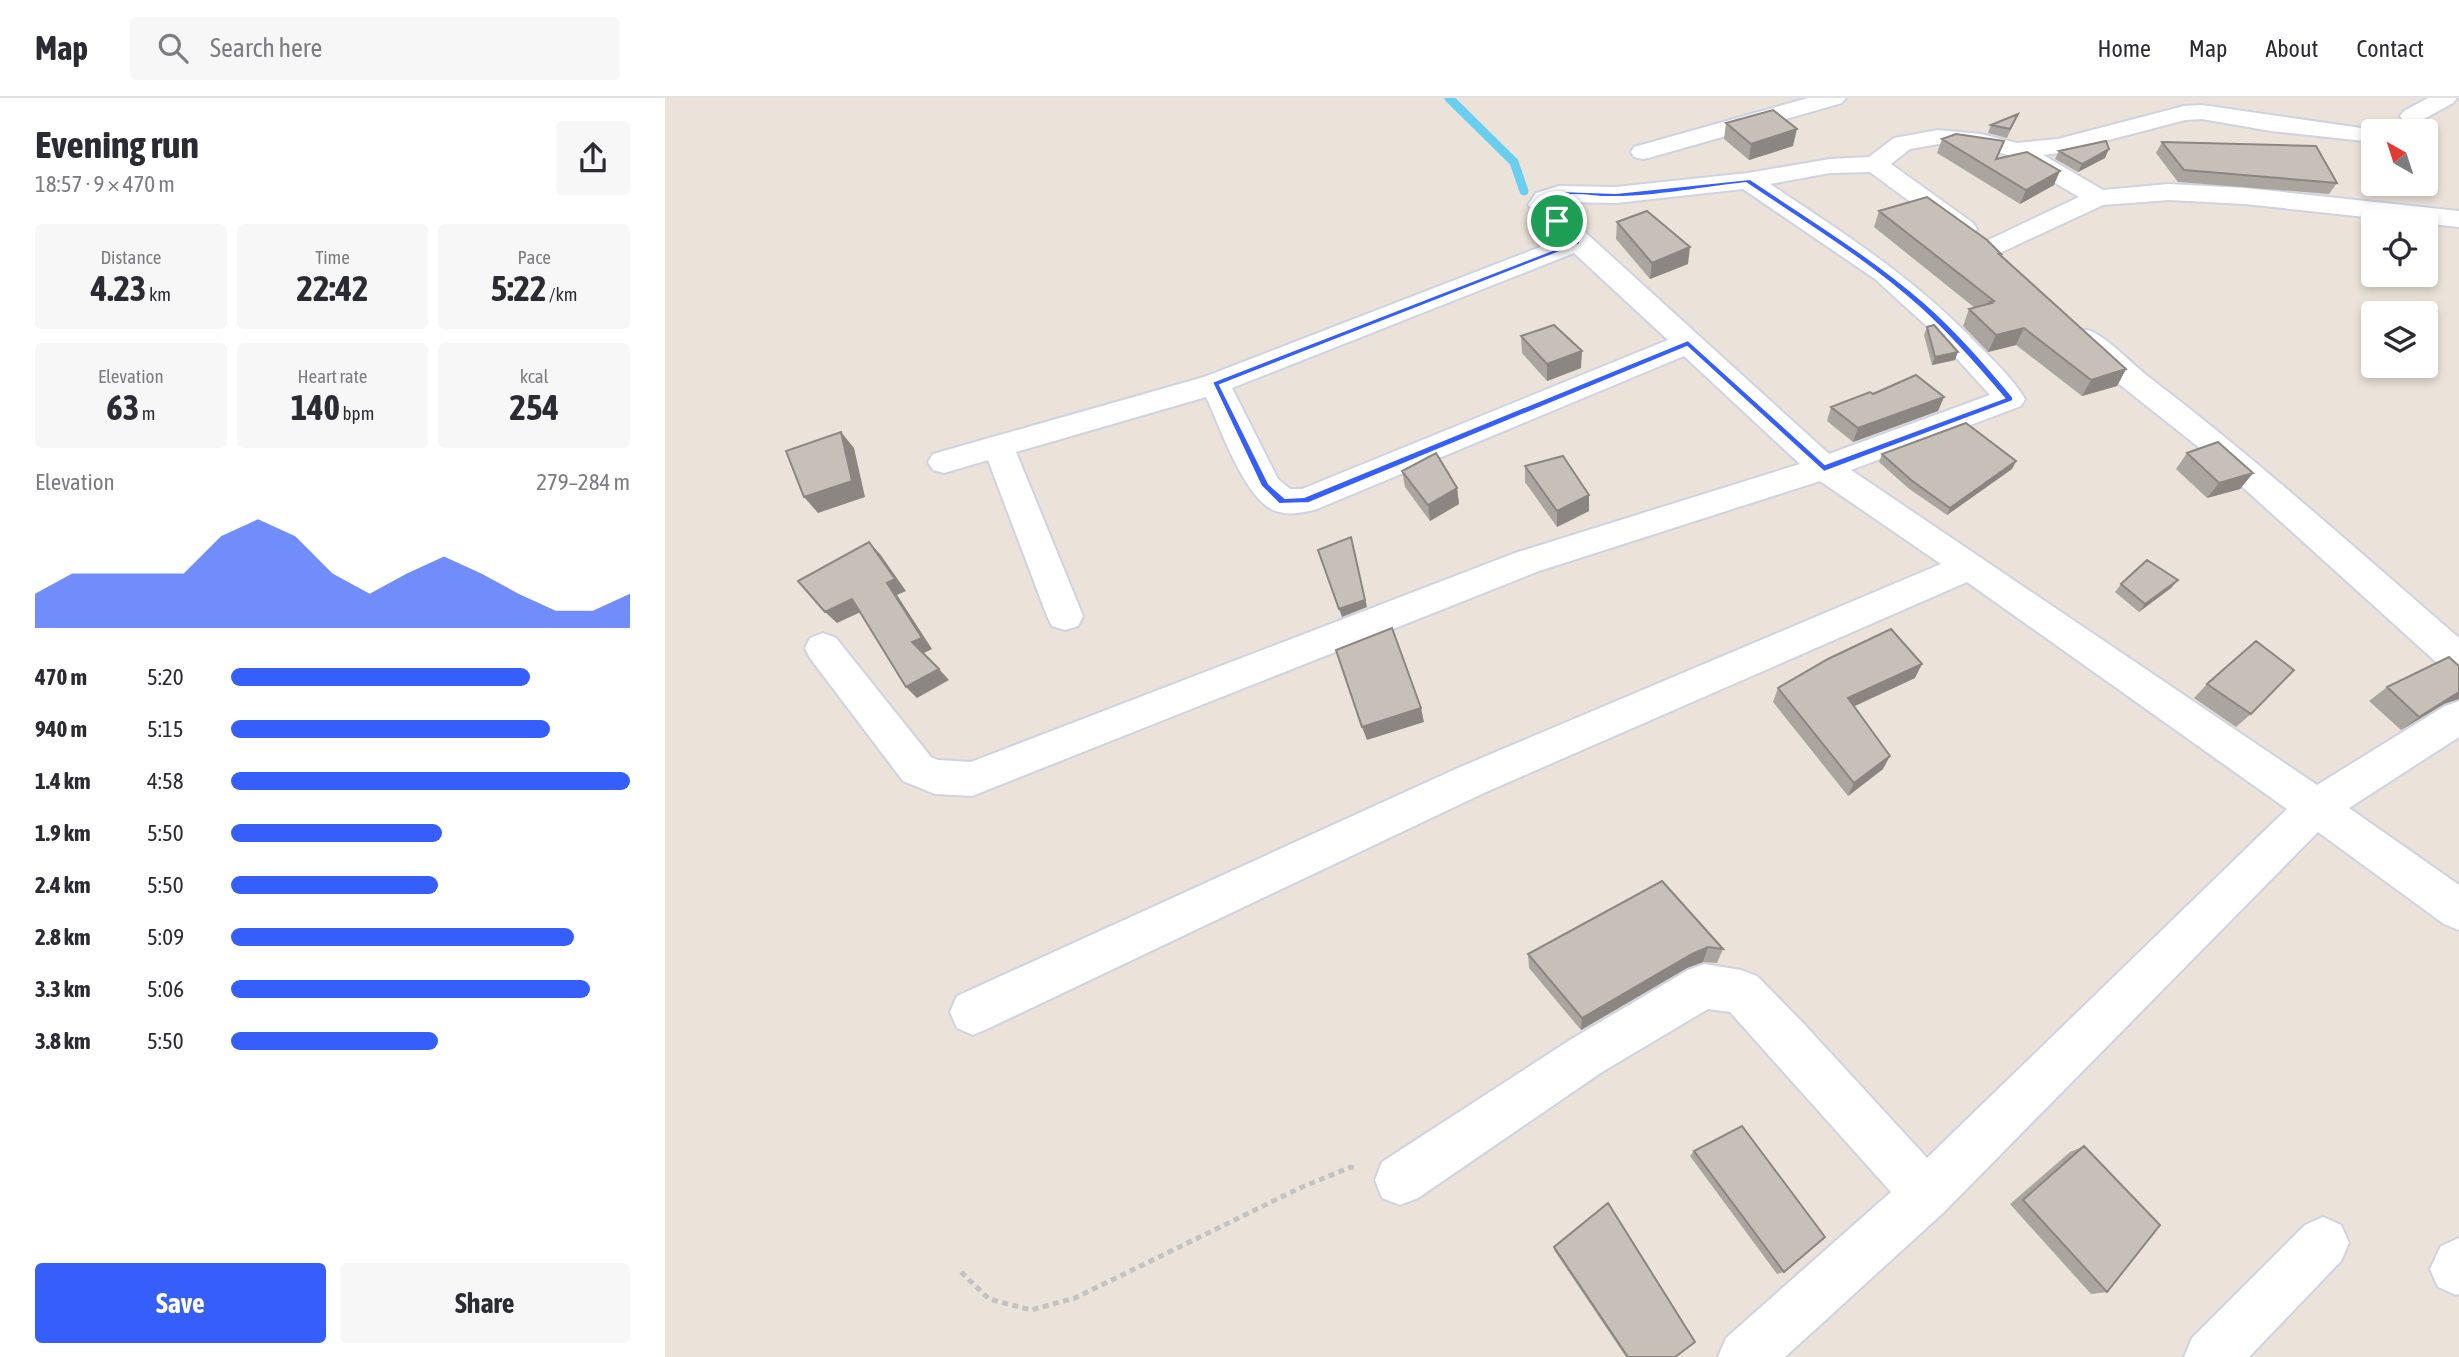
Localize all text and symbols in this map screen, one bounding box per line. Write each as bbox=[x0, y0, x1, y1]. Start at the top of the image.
search box bbox=[130, 17, 620, 80]
text: Map bbox=[35, 29, 88, 67]
icon: search bbox=[154, 29, 192, 67]
text: Search here bbox=[210, 33, 322, 63]
text: Home bbox=[2097, 35, 2151, 62]
text: Map bbox=[2189, 35, 2227, 62]
text: About bbox=[2265, 35, 2318, 62]
text: Contact bbox=[2356, 35, 2424, 62]
north arrow bbox=[2361, 119, 2438, 196]
map controls bbox=[2361, 119, 2438, 378]
button: share bbox=[556, 121, 630, 195]
text: Evening run bbox=[35, 123, 199, 166]
text: 18:57 · 9 × 470 m bbox=[35, 171, 175, 197]
pin bbox=[1527, 191, 1587, 251]
icon: arrive bbox=[1538, 202, 1576, 240]
button: locate bbox=[2361, 210, 2438, 287]
text: Distance bbox=[100, 246, 161, 268]
text: Time bbox=[315, 246, 350, 268]
text: Pace bbox=[517, 246, 551, 268]
text: 4.23 bbox=[91, 268, 146, 308]
text: 22:42 bbox=[296, 268, 369, 308]
text: 5:22 bbox=[491, 268, 546, 308]
text: km bbox=[146, 283, 171, 305]
text: /km bbox=[546, 283, 578, 305]
button: layers bbox=[2361, 301, 2438, 378]
text: Elevation bbox=[98, 365, 164, 387]
text: Heart rate bbox=[298, 365, 367, 387]
text: kcal bbox=[520, 365, 549, 387]
text: 63 bbox=[106, 387, 139, 427]
text: 140 bbox=[291, 387, 340, 427]
text: 254 bbox=[509, 387, 559, 427]
text: m bbox=[139, 402, 155, 424]
text: bpm bbox=[340, 402, 374, 424]
text: Elevation bbox=[35, 469, 115, 495]
text: 279–284 m bbox=[536, 469, 630, 495]
text: 470 m bbox=[35, 664, 87, 690]
text: 5:20 bbox=[147, 664, 184, 690]
text: 940 m bbox=[35, 716, 87, 742]
text: 5:15 bbox=[147, 716, 184, 742]
text: 1.4 km bbox=[35, 768, 91, 794]
text: 4:58 bbox=[147, 768, 184, 794]
text: 1.9 km bbox=[35, 820, 91, 846]
text: 5:50 bbox=[147, 820, 184, 846]
text: 2.4 km bbox=[35, 872, 91, 898]
text: 5:50 bbox=[147, 872, 184, 898]
text: 2.8 km bbox=[35, 924, 91, 950]
text: 5:09 bbox=[147, 924, 184, 950]
text: 3.3 km bbox=[35, 976, 91, 1002]
text: 5:06 bbox=[147, 976, 184, 1002]
text: 3.8 km bbox=[35, 1028, 91, 1054]
text: 5:50 bbox=[147, 1028, 184, 1054]
button: Save bbox=[35, 1263, 326, 1343]
button: Share bbox=[340, 1263, 630, 1343]

